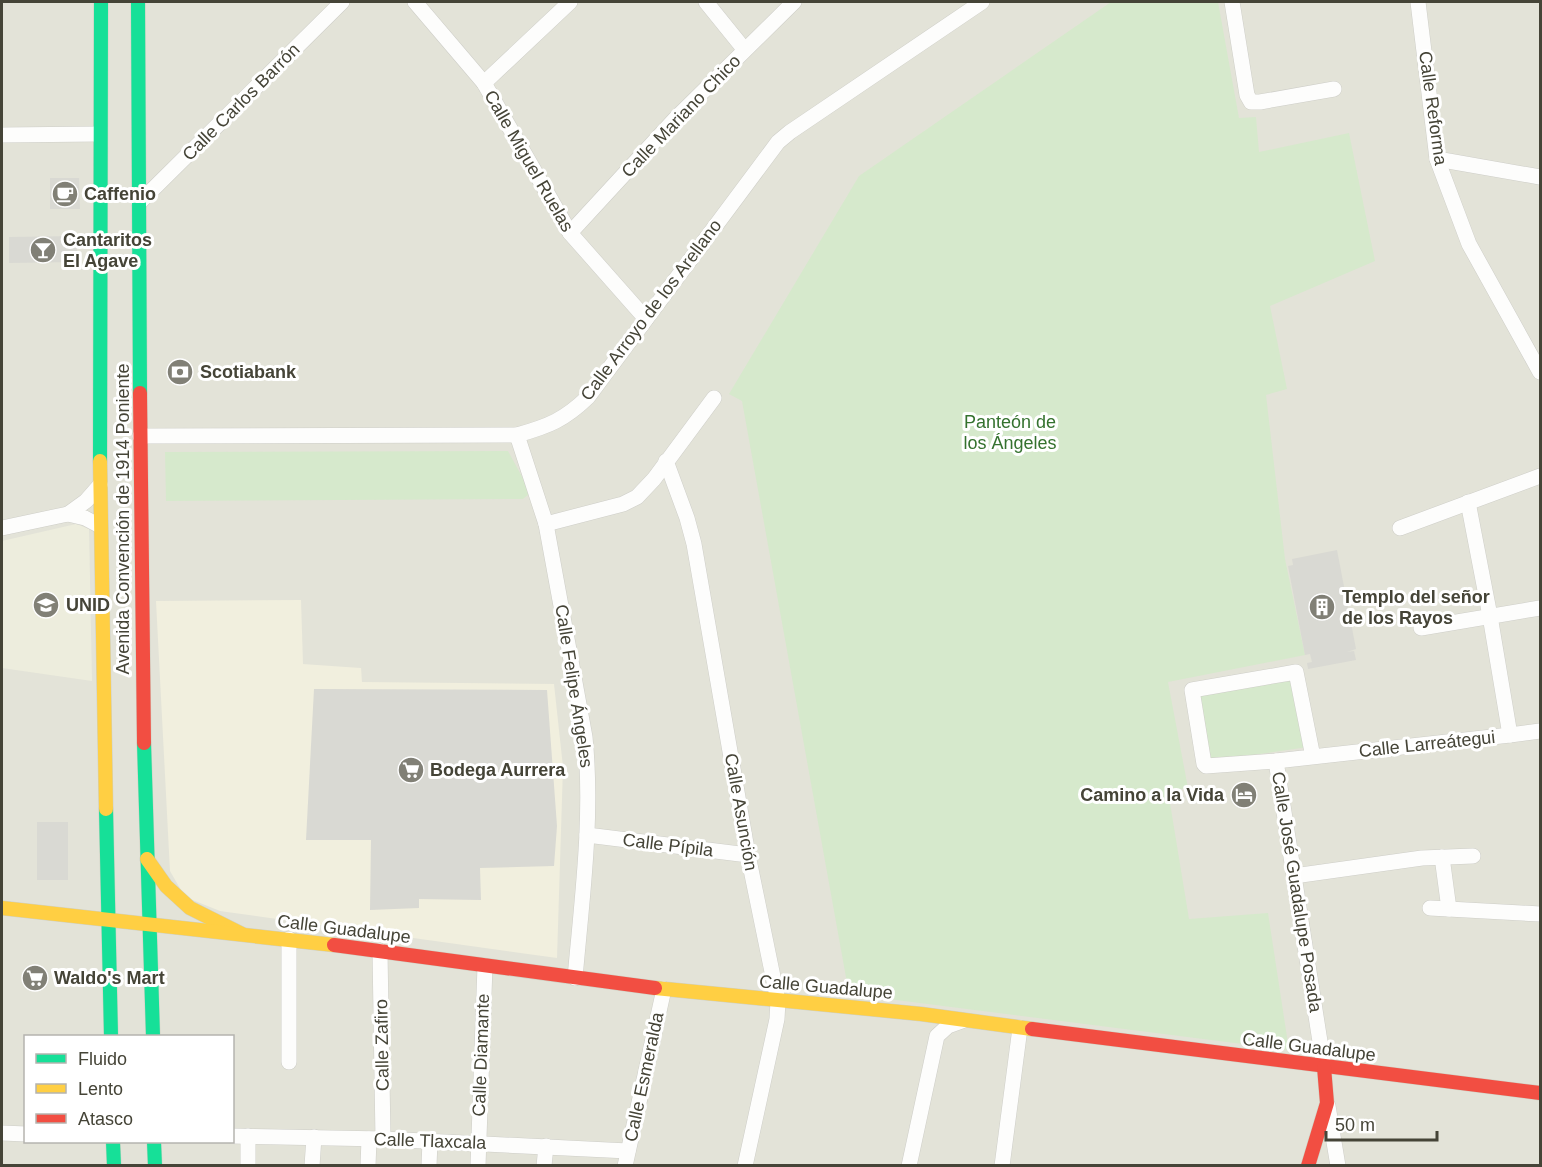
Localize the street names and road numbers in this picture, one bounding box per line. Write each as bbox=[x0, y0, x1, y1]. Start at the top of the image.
street label: Calle Carlos Barrón bbox=[178, 39, 304, 165]
street label: Calle Reforma bbox=[1415, 50, 1451, 167]
street label: Calle Mariano Chico bbox=[618, 51, 744, 181]
street label: Calle Miguel Ruelas bbox=[480, 87, 578, 235]
street label: Calle Arroyo de los Arellano bbox=[576, 216, 726, 404]
street label: Avenida Convención de 1914 Poniente bbox=[113, 364, 133, 674]
street label: Calle Felipe Ángeles bbox=[551, 603, 597, 769]
street label: Calle Larreátegui bbox=[1358, 727, 1496, 761]
street label: Calle Asunción bbox=[721, 752, 761, 872]
street label: Calle José Guadalupe Posada bbox=[1268, 770, 1326, 1015]
street label: Calle Pípila bbox=[622, 830, 715, 861]
street label: Calle Guadalupe bbox=[276, 911, 412, 947]
street label: Calle Guadalupe bbox=[758, 971, 894, 1003]
street label: Calle Diamante bbox=[469, 993, 493, 1117]
street label: Calle Zafiro bbox=[371, 999, 393, 1091]
street label: Calle Esmeralda bbox=[620, 1009, 668, 1144]
street label: Calle Guadalupe bbox=[1241, 1029, 1377, 1065]
street label: Calle Tlaxcala bbox=[373, 1129, 488, 1153]

